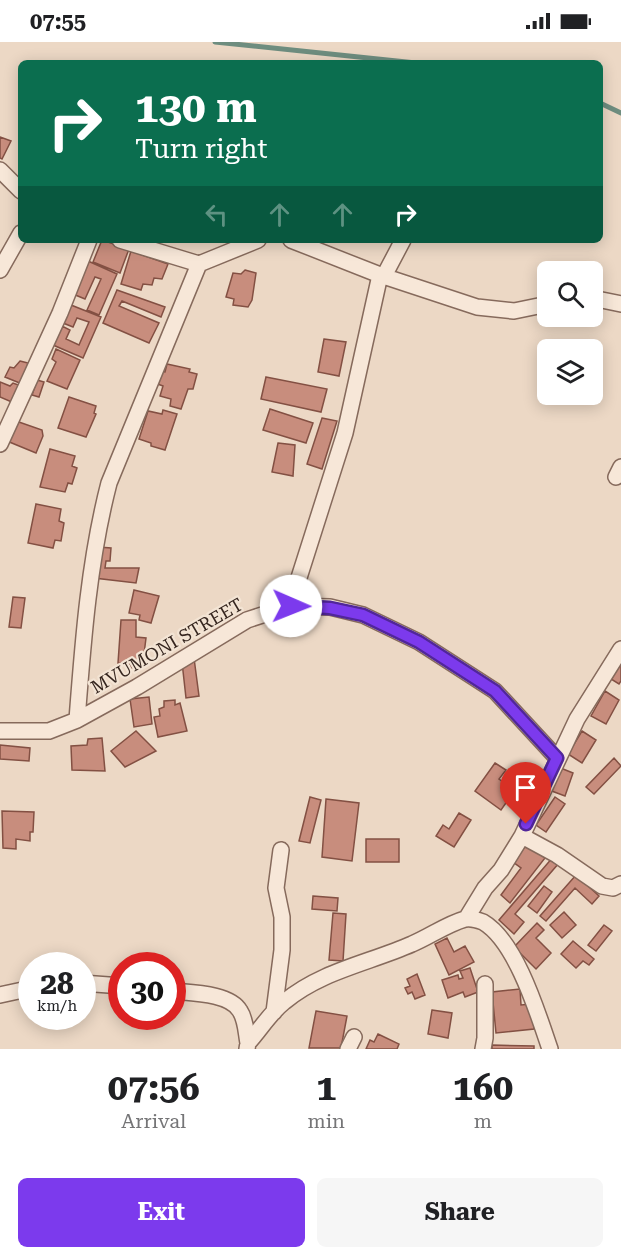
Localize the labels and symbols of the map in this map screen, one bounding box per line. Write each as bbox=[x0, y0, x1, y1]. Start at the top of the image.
position arrow bbox=[259, 574, 323, 638]
street label: MVUMONI STREET bbox=[87, 594, 246, 698]
pin bbox=[500, 762, 551, 824]
speed limit sign: 30 bbox=[108, 952, 186, 1030]

